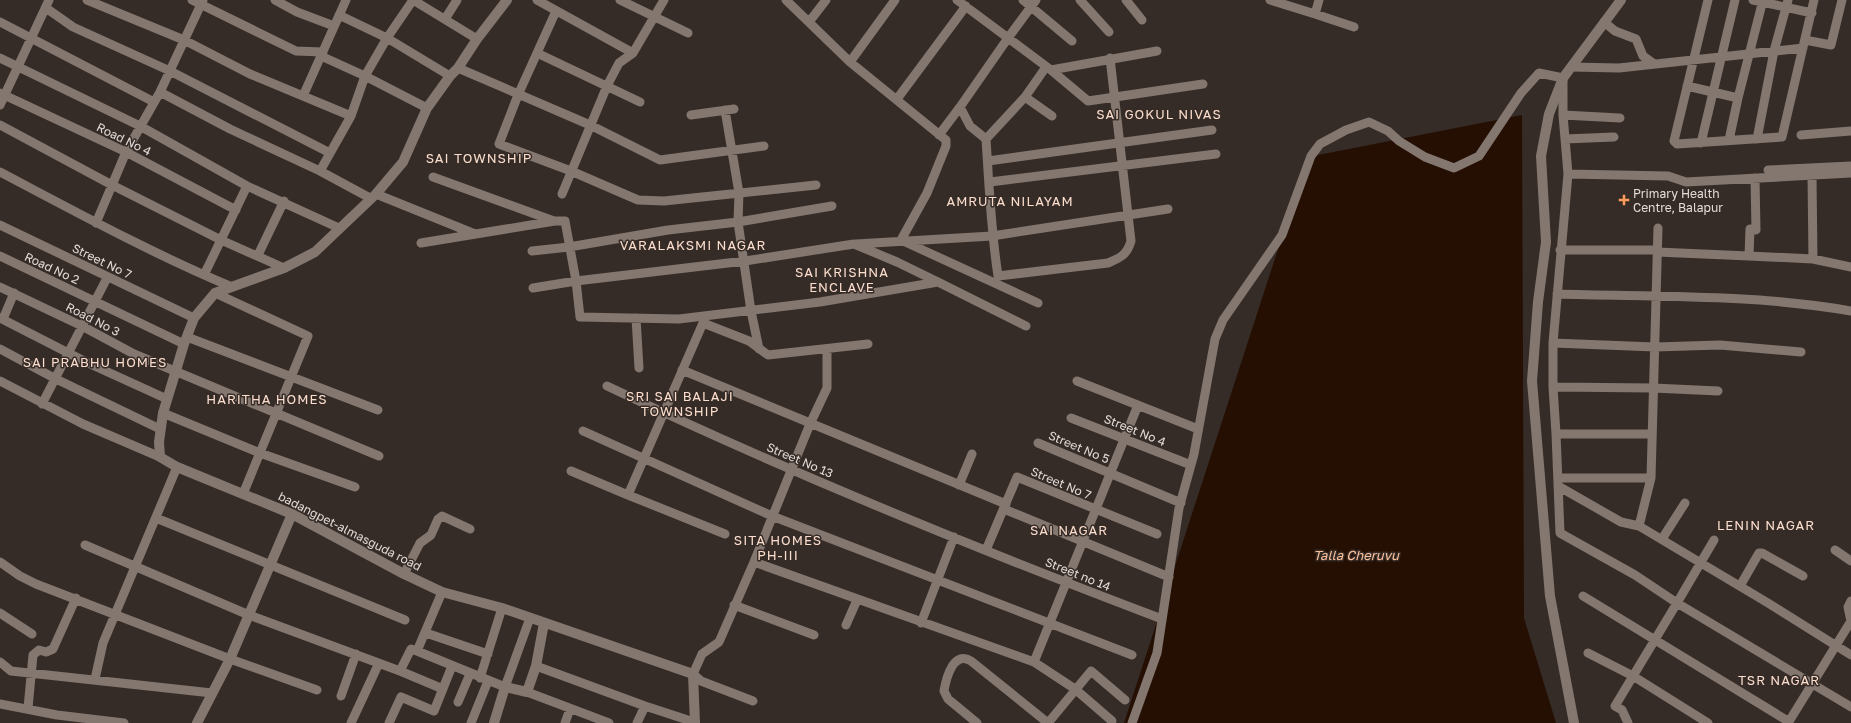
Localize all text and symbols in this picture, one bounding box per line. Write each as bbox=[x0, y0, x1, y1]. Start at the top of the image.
district label: SAI GOKUL NIVAS bbox=[1096, 106, 1222, 122]
street label: Road No 4 bbox=[94, 119, 154, 159]
district label: SAI TOWNSHIP bbox=[426, 150, 532, 166]
place label: Primary Health Centre, Balapur bbox=[1633, 186, 1723, 215]
district label: AMRUTA NILAYAM bbox=[946, 193, 1074, 209]
marker: Primary Health Centre, Balapur bbox=[1618, 194, 1630, 206]
district label: VARALAKSMI NAGAR bbox=[620, 237, 766, 253]
street label: Street No 7 bbox=[70, 240, 134, 282]
street label: Road No 2 bbox=[22, 249, 82, 287]
district label: SAI KRISHNA ENCLAVE bbox=[795, 264, 889, 295]
street label: Road No 3 bbox=[63, 299, 123, 339]
district label: SAI PRABHU HOMES bbox=[23, 354, 167, 370]
district label: SRI SAI BALAJI TOWNSHIP bbox=[626, 388, 734, 419]
district label: HARITHA HOMES bbox=[206, 391, 328, 407]
street label: Street No 4 bbox=[1102, 411, 1168, 449]
street label: Street No 5 bbox=[1046, 427, 1112, 467]
street label: Street No 13 bbox=[765, 439, 835, 481]
street label: Street No 7 bbox=[1029, 464, 1093, 502]
street label: badangpet-almasguda road bbox=[276, 488, 424, 574]
district label: LENIN NAGAR bbox=[1717, 517, 1815, 533]
district label: SAI NAGAR bbox=[1030, 522, 1108, 538]
district label: SITA HOMES PH-III bbox=[734, 532, 822, 563]
water label: Talla Cheruvu bbox=[1313, 547, 1400, 563]
street label: Street no 14 bbox=[1043, 554, 1113, 594]
district label: TSR NAGAR bbox=[1738, 672, 1820, 688]

